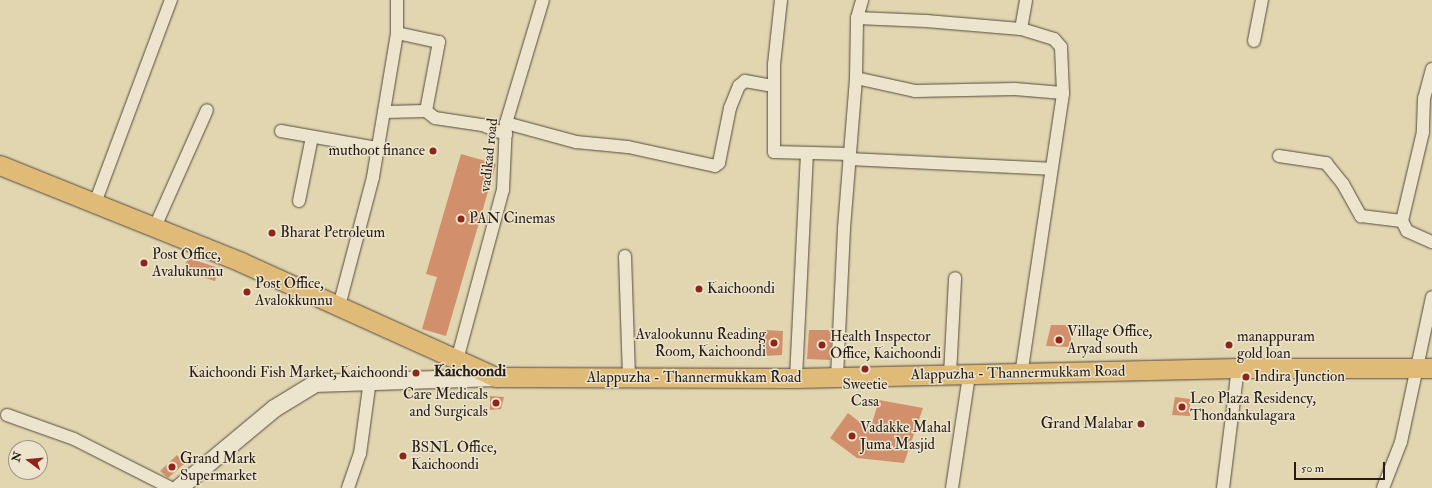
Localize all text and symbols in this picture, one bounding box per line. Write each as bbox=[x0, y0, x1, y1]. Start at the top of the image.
street label: vadikad road bbox=[476, 117, 502, 193]
place label: muthoot finance bbox=[328, 142, 425, 160]
marker: muthoot finance bbox=[428, 146, 438, 156]
place label: PAN Cinemas bbox=[469, 210, 555, 228]
marker: PAN Cinemas bbox=[456, 214, 466, 224]
place label: Bharat Petroleum bbox=[280, 224, 385, 242]
marker: Bharat Petroleum bbox=[267, 228, 277, 238]
place label: Post Office, Avalukunnu bbox=[152, 245, 223, 280]
marker: Post Office, Avalukunnu bbox=[139, 258, 149, 268]
place label: Post Office, Avalokkunnu bbox=[255, 274, 333, 309]
place label: Kaichoondi bbox=[707, 280, 775, 298]
marker: Kaichoondi bbox=[694, 284, 704, 294]
marker: Post Office, Avalokkunnu bbox=[242, 287, 252, 297]
place label: Village Office, Aryad south bbox=[1067, 322, 1152, 357]
place label: Avalookunnu Reading Room, Kaichoondi bbox=[635, 325, 766, 360]
place label: Health Inspector Office, Kaichoondi bbox=[830, 327, 941, 362]
place label: manappuram gold loan bbox=[1237, 327, 1315, 362]
marker: Village Office, Aryad south bbox=[1054, 335, 1064, 345]
marker: Avalookunnu Reading Room, Kaichoondi bbox=[769, 338, 779, 348]
marker: Health Inspector Office, Kaichoondi bbox=[817, 340, 827, 350]
marker: manappuram gold loan bbox=[1224, 340, 1234, 350]
district label: Kaichoondi bbox=[434, 361, 506, 381]
street label: Alappuzha - Thannermukkam Road bbox=[911, 362, 1125, 384]
place label: Kaichoondi Fish Market, Kaichoondi bbox=[189, 364, 408, 382]
marker: Sweetie Casa bbox=[860, 364, 870, 374]
marker: Kaichoondi Fish Market, Kaichoondi bbox=[411, 368, 421, 378]
place label: Indira Junction bbox=[1254, 368, 1345, 386]
street label: Alappuzha - Thannermukkam Road bbox=[587, 369, 801, 387]
marker: Indira Junction bbox=[1241, 372, 1251, 382]
place label: Sweetie Casa bbox=[843, 375, 887, 410]
place label: Care Medicals and Surgicals bbox=[403, 385, 488, 420]
place label: Leo Plaza Residency, Thondankulagara bbox=[1190, 389, 1316, 424]
marker: Care Medicals and Surgicals bbox=[491, 398, 501, 408]
marker: Leo Plaza Residency, Thondankulagara bbox=[1177, 402, 1187, 412]
place label: Grand Malabar bbox=[1041, 415, 1133, 433]
place label: Vadakke Mahal Juma Masjid bbox=[860, 418, 951, 453]
marker: Grand Malabar bbox=[1136, 419, 1146, 429]
marker: Vadakke Mahal Juma Masjid bbox=[847, 431, 857, 441]
place label: BSNL Office, Kaichoondi bbox=[411, 438, 497, 473]
north arrow bbox=[8, 440, 48, 480]
place label: Grand Mark Supermarket bbox=[180, 449, 257, 484]
text: N bbox=[9, 450, 25, 463]
marker: BSNL Office, Kaichoondi bbox=[398, 451, 408, 461]
scale bar bbox=[1296, 454, 1387, 480]
text: 50 m bbox=[1301, 461, 1324, 476]
marker: Grand Mark Supermarket bbox=[167, 462, 177, 472]

